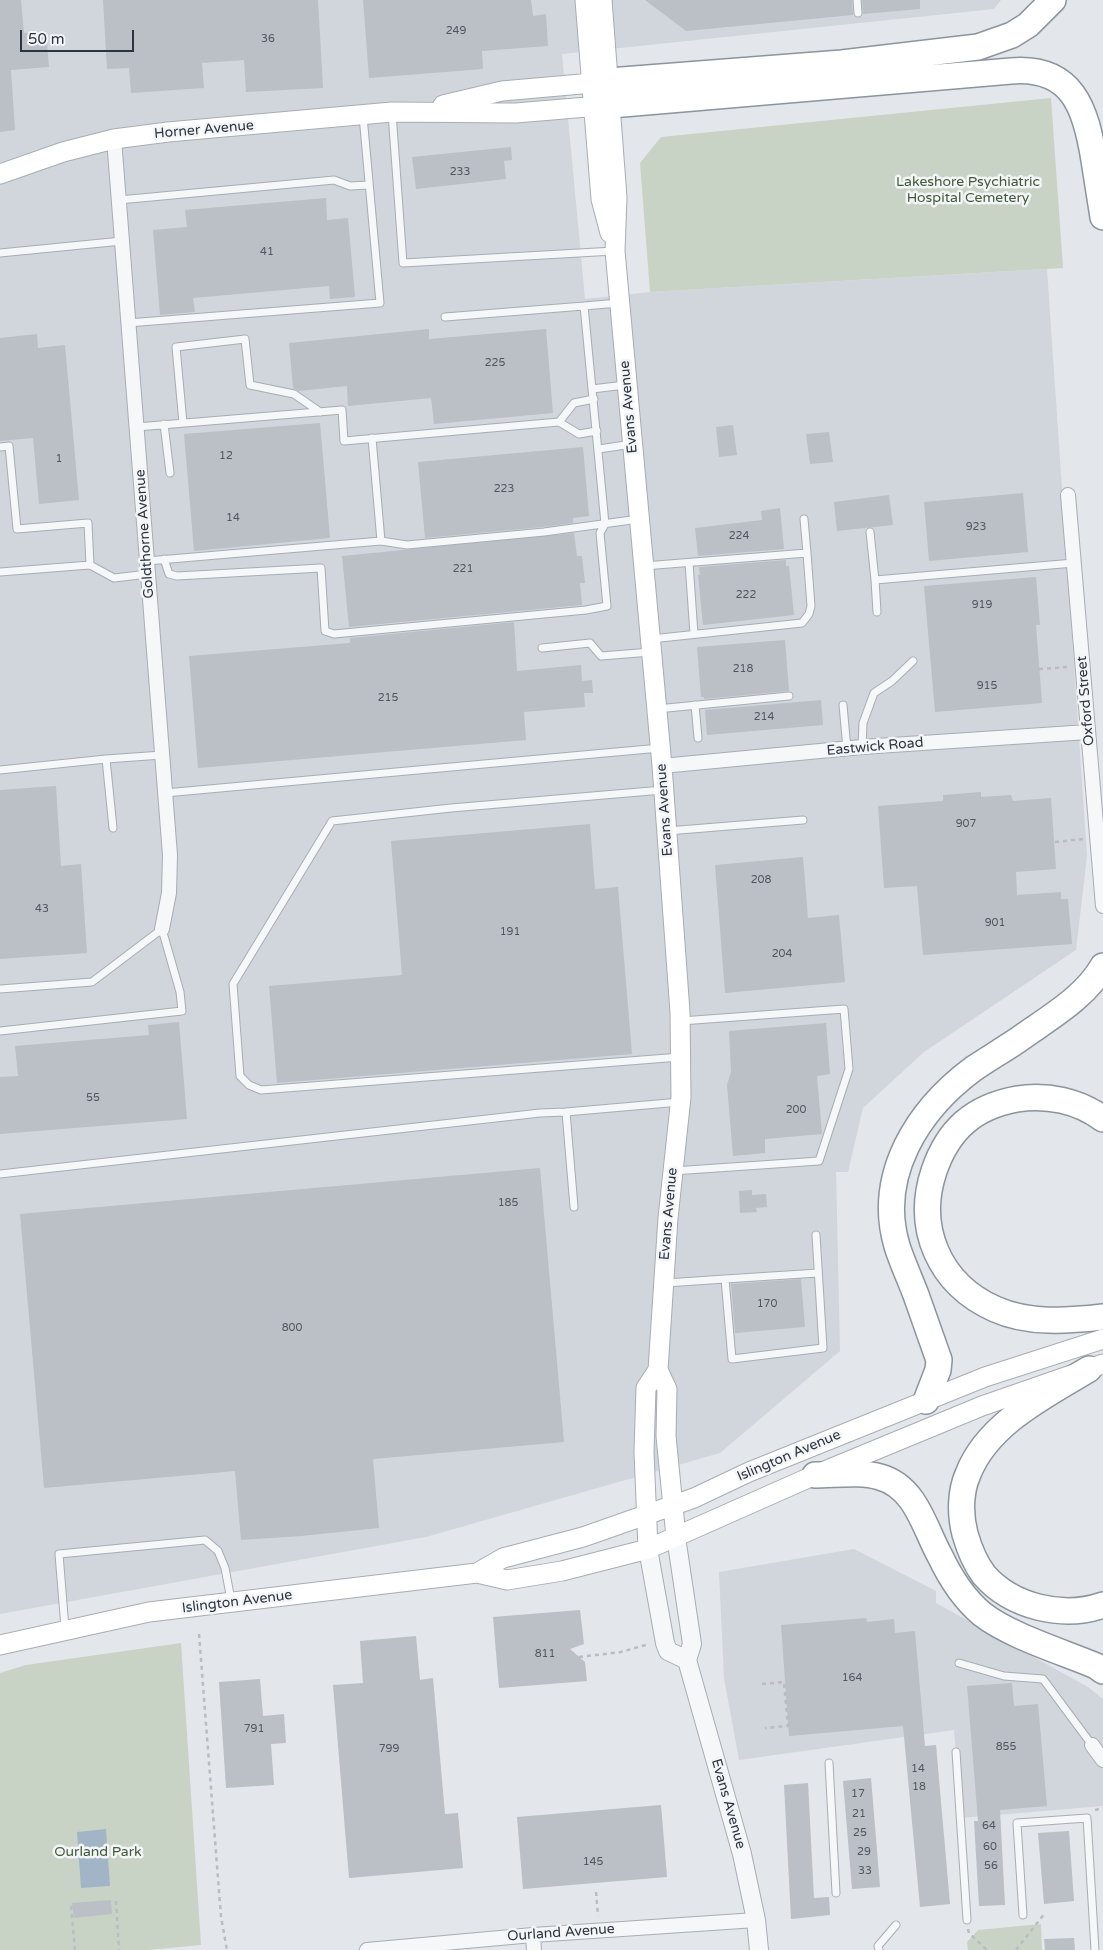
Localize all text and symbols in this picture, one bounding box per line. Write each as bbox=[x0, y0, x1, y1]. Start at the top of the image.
scale bar bbox=[22, 20, 136, 52]
house number: 249 bbox=[446, 24, 466, 38]
text: 50 m bbox=[28, 30, 65, 48]
house number: 36 bbox=[261, 32, 275, 46]
street label: Horner Avenue bbox=[154, 117, 254, 143]
house number: 233 bbox=[450, 165, 470, 179]
park label: Lakeshore Psychiatric Hospital Cemetery bbox=[896, 174, 1040, 206]
house number: 41 bbox=[260, 245, 274, 259]
house number: 225 bbox=[485, 356, 505, 370]
street label: Evans Avenue bbox=[617, 360, 641, 454]
house number: 12 bbox=[219, 449, 233, 463]
house number: 1 bbox=[56, 452, 62, 466]
street label: Goldthorne Avenue bbox=[132, 469, 158, 599]
house number: 223 bbox=[494, 482, 514, 496]
house number: 14 bbox=[226, 511, 240, 525]
house number: 923 bbox=[966, 520, 986, 534]
house number: 224 bbox=[729, 529, 749, 543]
house number: 221 bbox=[453, 562, 473, 576]
house number: 222 bbox=[736, 588, 756, 602]
house number: 919 bbox=[972, 598, 992, 612]
street label: Oxford Street bbox=[1074, 655, 1098, 747]
house number: 218 bbox=[733, 662, 753, 676]
house number: 915 bbox=[977, 679, 997, 693]
house number: 215 bbox=[378, 691, 398, 705]
house number: 214 bbox=[754, 710, 774, 724]
street label: Eastwick Road bbox=[826, 734, 924, 760]
street label: Evans Avenue bbox=[653, 763, 677, 857]
house number: 907 bbox=[956, 817, 976, 831]
house number: 208 bbox=[751, 873, 771, 887]
house number: 43 bbox=[35, 902, 49, 916]
house number: 901 bbox=[985, 916, 1005, 930]
house number: 191 bbox=[500, 925, 520, 939]
house number: 204 bbox=[772, 947, 792, 961]
house number: 55 bbox=[86, 1091, 100, 1105]
house number: 200 bbox=[786, 1103, 806, 1117]
street label: Evans Avenue bbox=[657, 1167, 681, 1261]
house number: 185 bbox=[498, 1196, 518, 1210]
house number: 170 bbox=[757, 1297, 777, 1311]
house number: 800 bbox=[282, 1321, 302, 1335]
street label: Islington Avenue bbox=[735, 1427, 843, 1485]
street label: Islington Avenue bbox=[181, 1587, 293, 1617]
house number: 811 bbox=[535, 1647, 555, 1661]
house number: 164 bbox=[842, 1671, 862, 1685]
house number: 791 bbox=[244, 1722, 264, 1736]
house number: 855 bbox=[996, 1740, 1016, 1754]
house number: 799 bbox=[379, 1742, 399, 1756]
street label: Evans Avenue bbox=[707, 1757, 749, 1851]
house number: 14 bbox=[911, 1762, 925, 1776]
house number: 18 bbox=[912, 1780, 926, 1794]
house number: 17 bbox=[851, 1787, 865, 1801]
house number: 21 bbox=[852, 1807, 866, 1821]
house number: 64 bbox=[982, 1819, 996, 1833]
house number: 25 bbox=[853, 1826, 867, 1840]
house number: 60 bbox=[983, 1840, 997, 1854]
park label: Ourland Park bbox=[54, 1844, 142, 1860]
house number: 29 bbox=[857, 1845, 871, 1859]
house number: 145 bbox=[583, 1855, 603, 1869]
house number: 56 bbox=[984, 1859, 998, 1873]
house number: 33 bbox=[858, 1864, 872, 1878]
street label: Ourland Avenue bbox=[507, 1921, 615, 1945]

